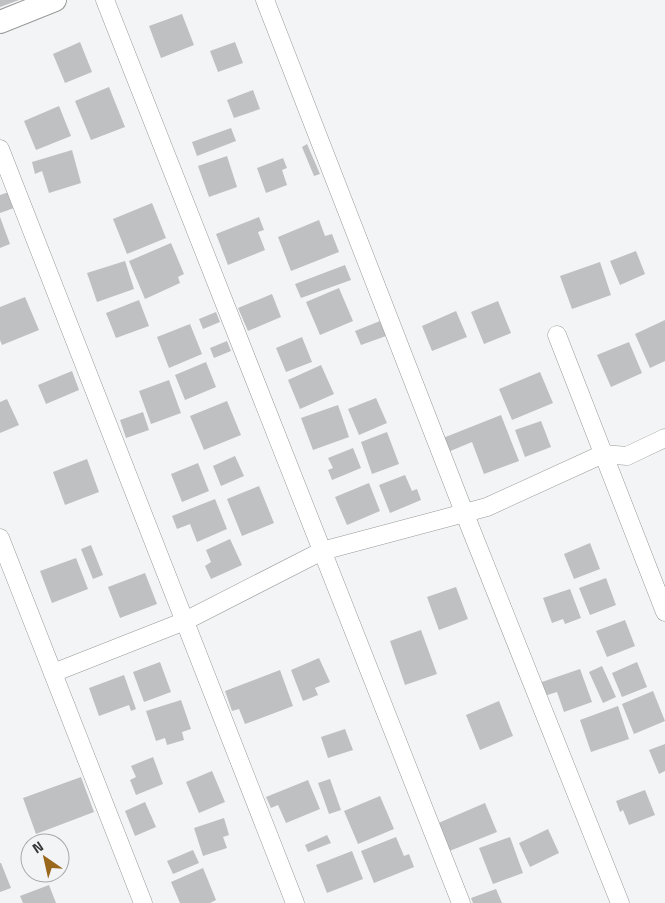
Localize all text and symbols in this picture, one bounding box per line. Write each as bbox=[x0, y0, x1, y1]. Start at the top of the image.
north arrow bbox=[20, 833, 70, 883]
text: N bbox=[28, 835, 47, 858]

